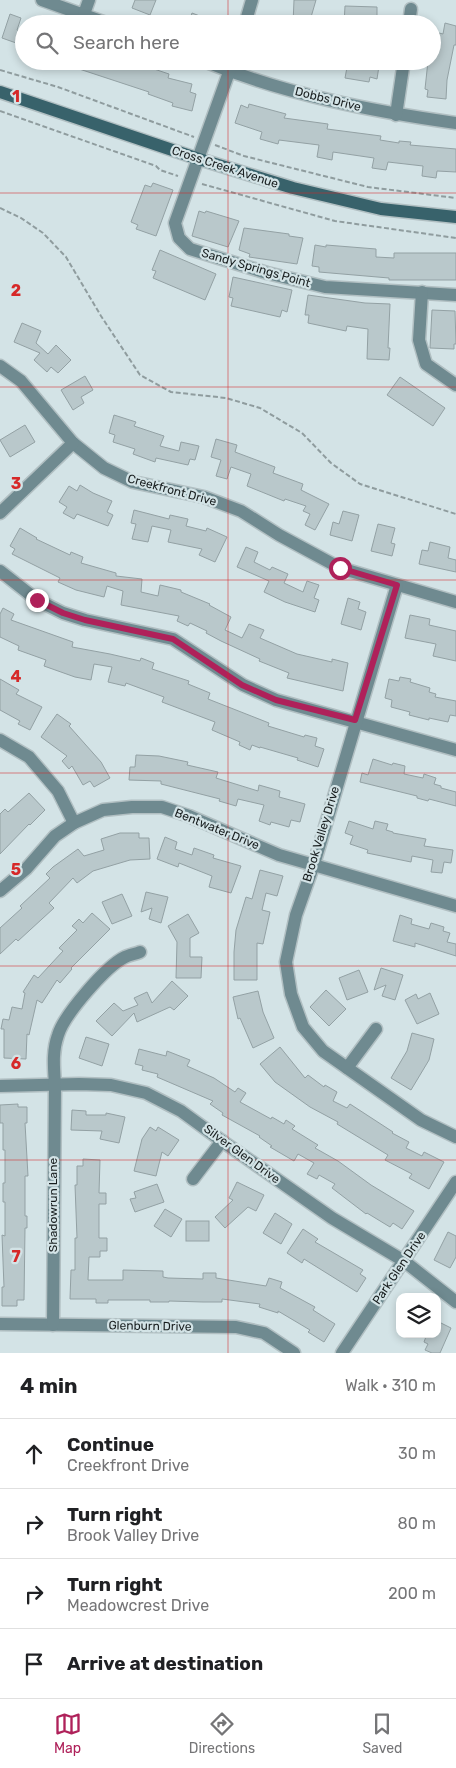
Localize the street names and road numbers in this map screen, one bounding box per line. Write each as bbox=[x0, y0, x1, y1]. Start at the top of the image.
street label: Dobbs Drive bbox=[294, 84, 363, 114]
street label: Cross Creek Avenue bbox=[170, 143, 280, 191]
street label: Sandy Springs Point bbox=[200, 246, 312, 290]
street label: Creekfront Drive bbox=[126, 471, 218, 509]
street label: Brook Valley Drive bbox=[300, 784, 342, 883]
street label: Bentwater Drive bbox=[173, 806, 262, 852]
street label: Silver Glen Drive bbox=[201, 1122, 283, 1186]
street label: Shadowrun Lane bbox=[46, 1158, 60, 1252]
street label: Park Glen Drive bbox=[370, 1229, 429, 1307]
street label: Glenburn Drive bbox=[108, 1318, 192, 1334]

